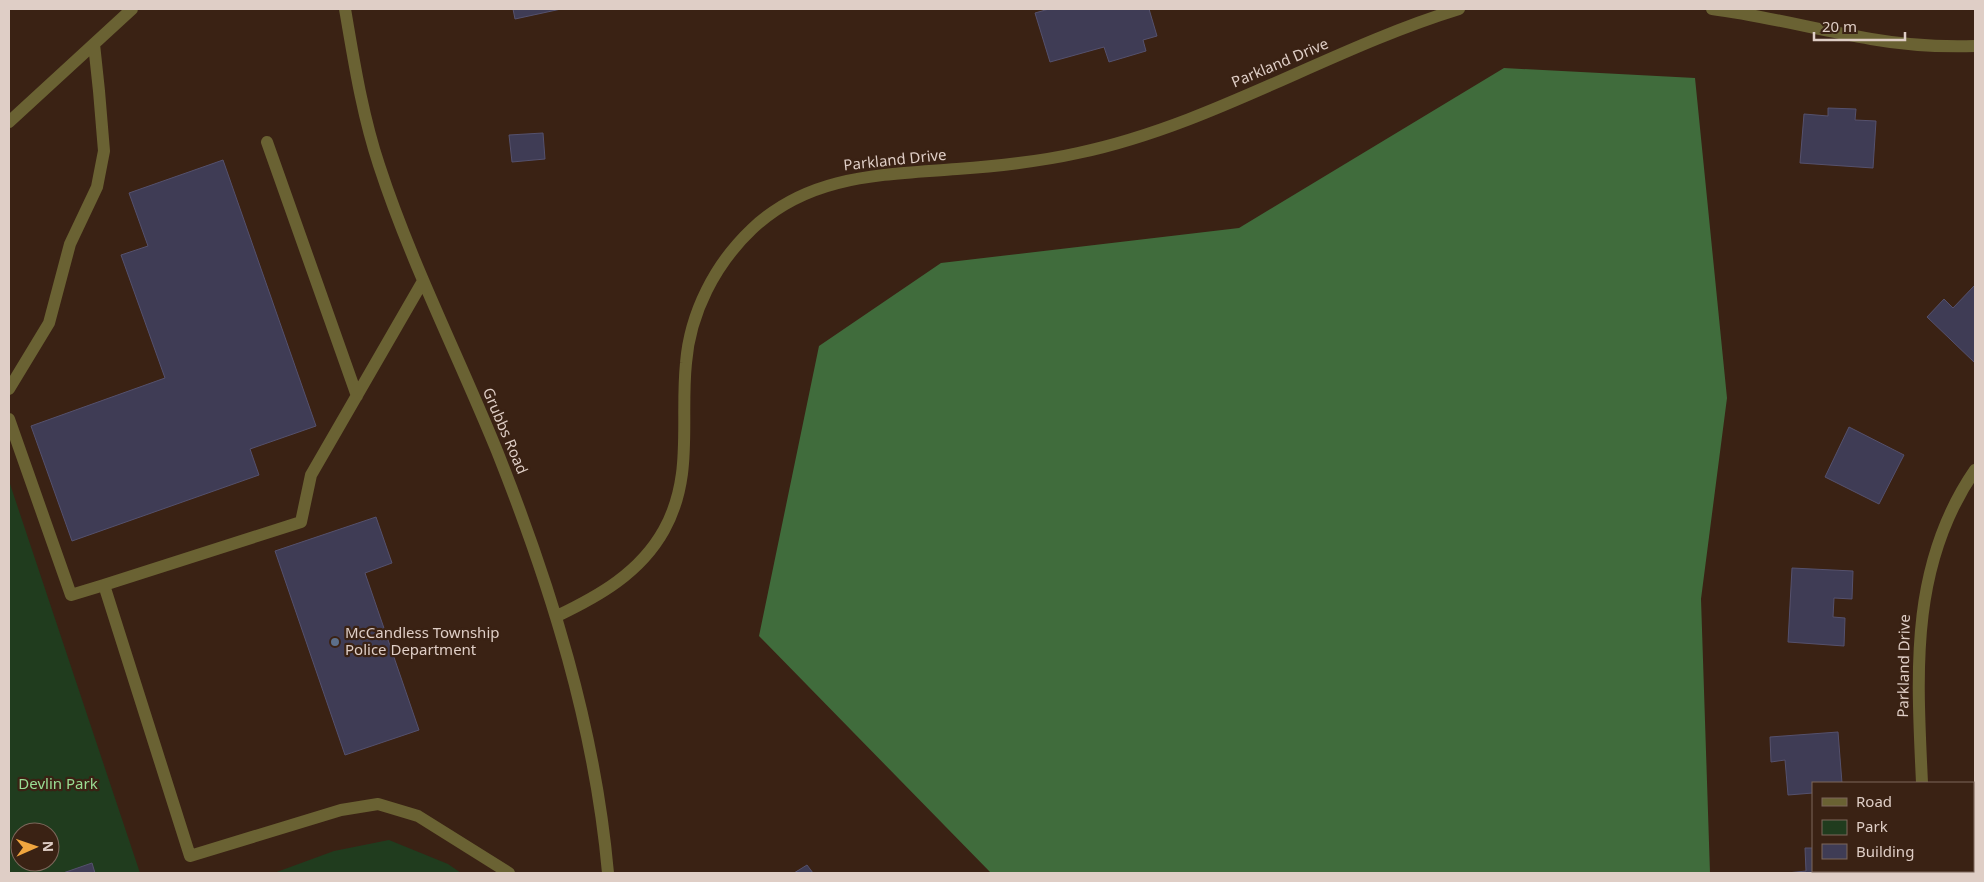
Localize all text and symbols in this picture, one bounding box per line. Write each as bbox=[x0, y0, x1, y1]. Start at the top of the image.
scale bar bbox=[1814, 10, 1905, 42]
text: 20 m bbox=[1822, 16, 1857, 36]
street label: Parkland Drive bbox=[1228, 33, 1331, 92]
street label: Parkland Drive bbox=[842, 144, 947, 174]
street label: Grubbs Road bbox=[479, 384, 533, 477]
street label: Parkland Drive bbox=[1892, 614, 1914, 718]
place label: McCandless Township Police Department bbox=[345, 622, 499, 659]
marker: McCandless Township Police Department bbox=[329, 636, 341, 648]
park label: Devlin Park bbox=[18, 773, 98, 793]
legend bbox=[1812, 782, 1974, 872]
text: Road bbox=[1856, 791, 1892, 811]
text: Park bbox=[1856, 816, 1888, 836]
north arrow bbox=[10, 822, 60, 872]
text: N bbox=[39, 841, 58, 853]
text: Building bbox=[1856, 841, 1914, 861]

